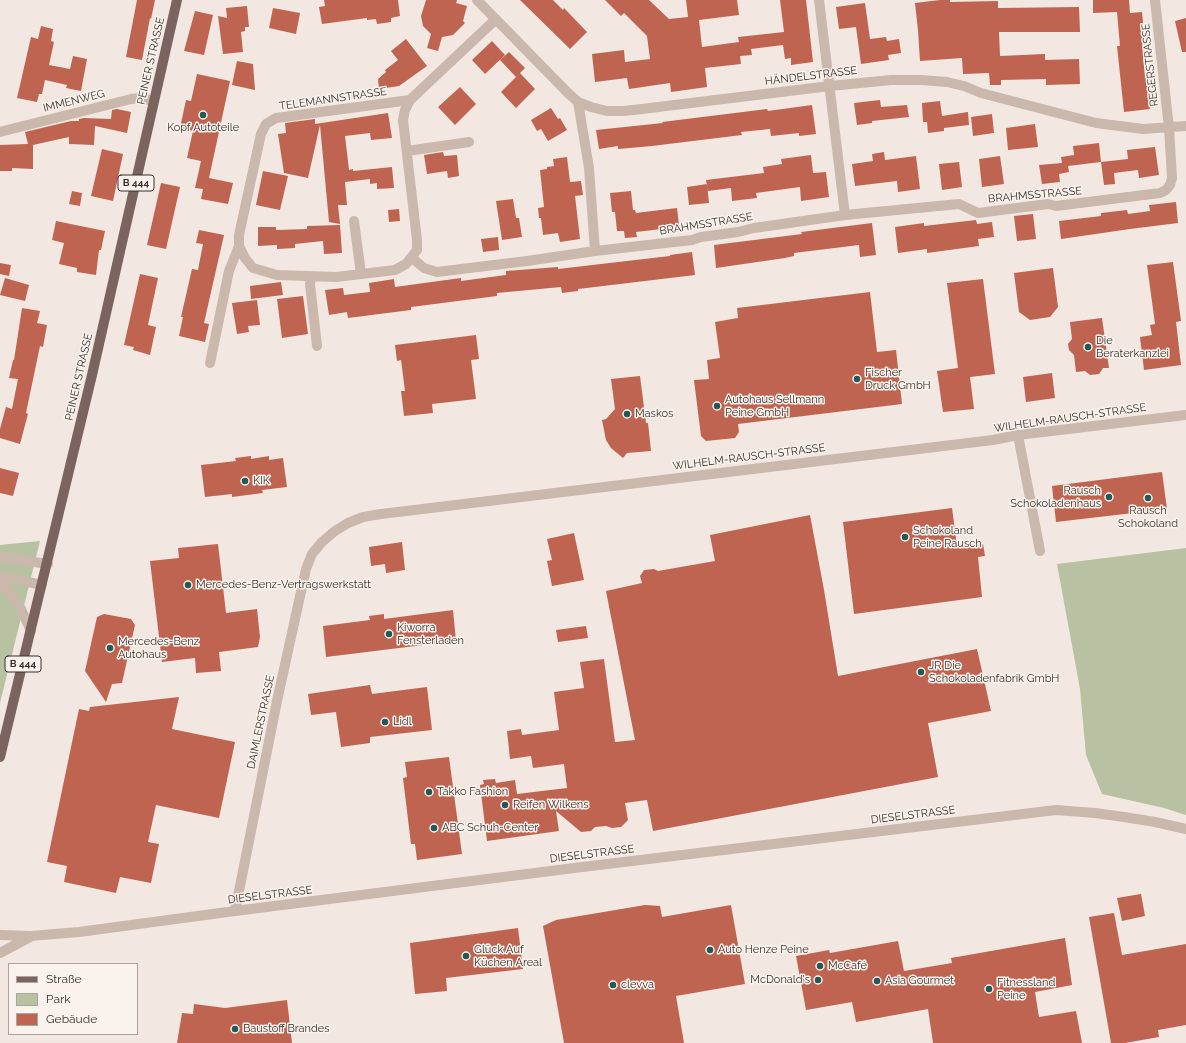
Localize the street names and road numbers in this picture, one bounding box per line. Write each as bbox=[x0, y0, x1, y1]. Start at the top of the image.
street label: PEINER STRASSE bbox=[135, 16, 167, 106]
street label: REGERSTRASSE bbox=[1139, 23, 1161, 107]
street label: HÄNDELSTRASSE bbox=[764, 64, 858, 88]
street label: TELEMANNSTRASSE bbox=[278, 85, 388, 113]
street label: IMMENWEG bbox=[42, 87, 106, 115]
road number: B 444 bbox=[118, 175, 154, 191]
street label: BRAHMSSTRASSE bbox=[987, 184, 1083, 206]
street label: BRAHMSSTRASSE bbox=[658, 210, 754, 238]
street label: PEINER STRASSE bbox=[63, 332, 95, 422]
street label: WILHELM-RAUSCH-STRASSE bbox=[993, 401, 1147, 435]
street label: WILHELM-RAUSCH-STRASSE bbox=[672, 441, 826, 473]
road number: B 444 bbox=[5, 656, 41, 672]
street label: DAIMLERSTRASSE bbox=[245, 674, 277, 770]
street label: DIESELSTRASSE bbox=[870, 803, 956, 827]
street label: DIESELSTRASSE bbox=[549, 842, 635, 866]
street label: DIESELSTRASSE bbox=[227, 883, 313, 907]

